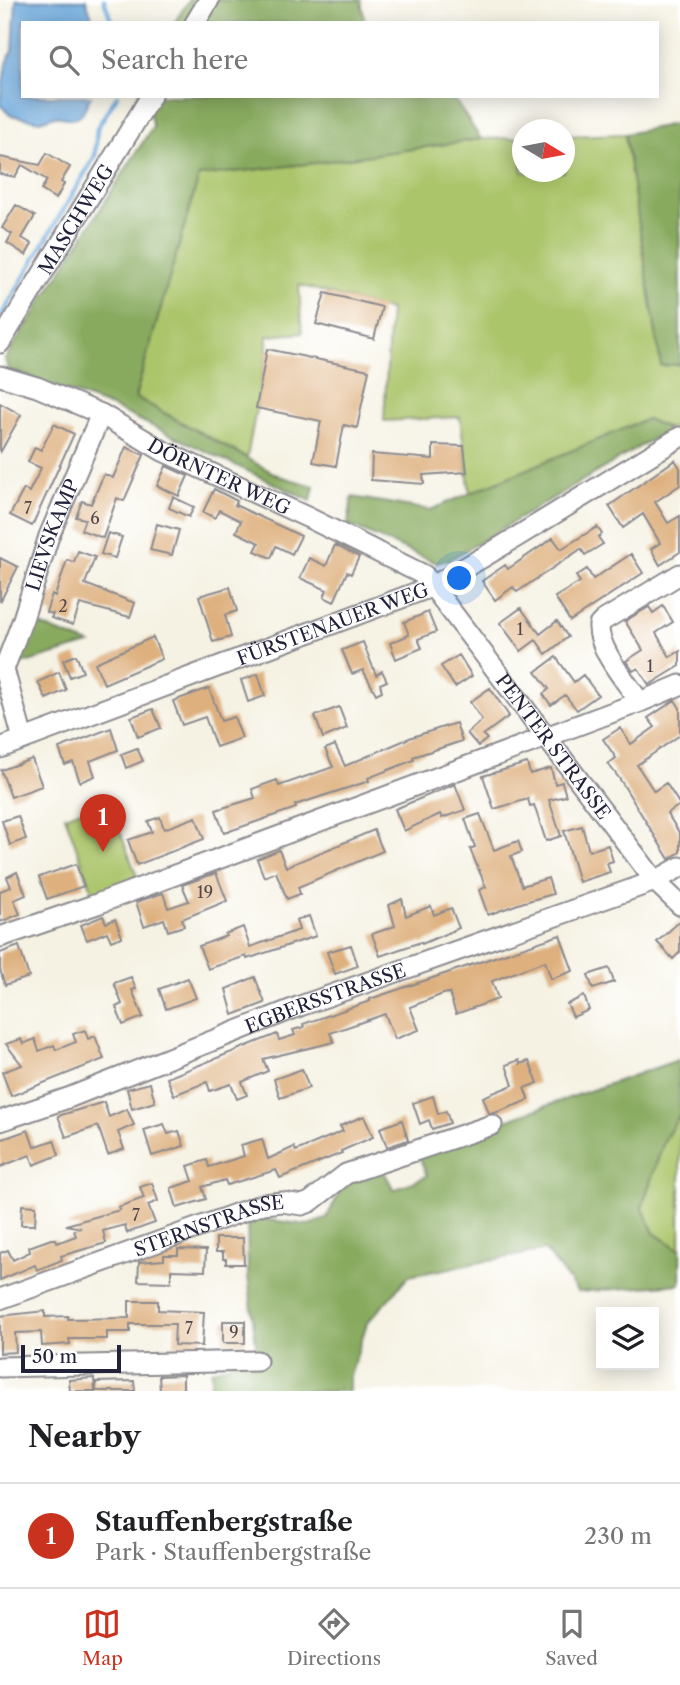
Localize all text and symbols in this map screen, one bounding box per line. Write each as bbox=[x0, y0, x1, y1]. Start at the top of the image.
search box bbox=[21, 21, 659, 98]
icon: search bbox=[45, 41, 83, 79]
text: Search here bbox=[101, 44, 248, 76]
north arrow bbox=[512, 119, 575, 182]
street label: MASCHWEG bbox=[33, 160, 118, 279]
street label: DÖRNTER WEG bbox=[144, 433, 294, 519]
street label: LIEVSKAMP bbox=[21, 475, 84, 594]
house number: 7 bbox=[24, 498, 32, 518]
house number: 6 bbox=[90, 508, 100, 528]
your location bbox=[442, 561, 476, 595]
street label: FÜRSTENAUER WEG bbox=[233, 577, 432, 670]
house number: 2 bbox=[58, 596, 68, 616]
house number: 1 bbox=[517, 619, 524, 639]
house number: 1 bbox=[647, 656, 654, 676]
street label: PENTER STRASSE bbox=[491, 669, 616, 824]
pin: 1 bbox=[80, 794, 126, 852]
house number: 19 bbox=[197, 882, 213, 902]
street label: EGBERSSTRASSE bbox=[242, 958, 409, 1038]
street label: STERNSTRASSE bbox=[131, 1190, 285, 1261]
house number: 7 bbox=[132, 1205, 140, 1225]
map controls bbox=[596, 1307, 659, 1370]
button: layers bbox=[596, 1307, 659, 1370]
house number: 7 bbox=[185, 1318, 193, 1338]
house number: 9 bbox=[229, 1322, 239, 1342]
scale bar bbox=[21, 1342, 121, 1374]
text: 50 m bbox=[32, 1345, 77, 1368]
text: Nearby bbox=[28, 1418, 141, 1455]
text: Stauffenbergstraße bbox=[95, 1506, 353, 1538]
text: 1 bbox=[46, 1522, 56, 1550]
text: 230 m bbox=[584, 1522, 652, 1550]
text: Park · Stauffenbergstraße bbox=[95, 1538, 371, 1566]
tab: Map bbox=[82, 1605, 123, 1670]
tab: Directions bbox=[287, 1605, 381, 1670]
tab: Saved bbox=[545, 1605, 598, 1670]

